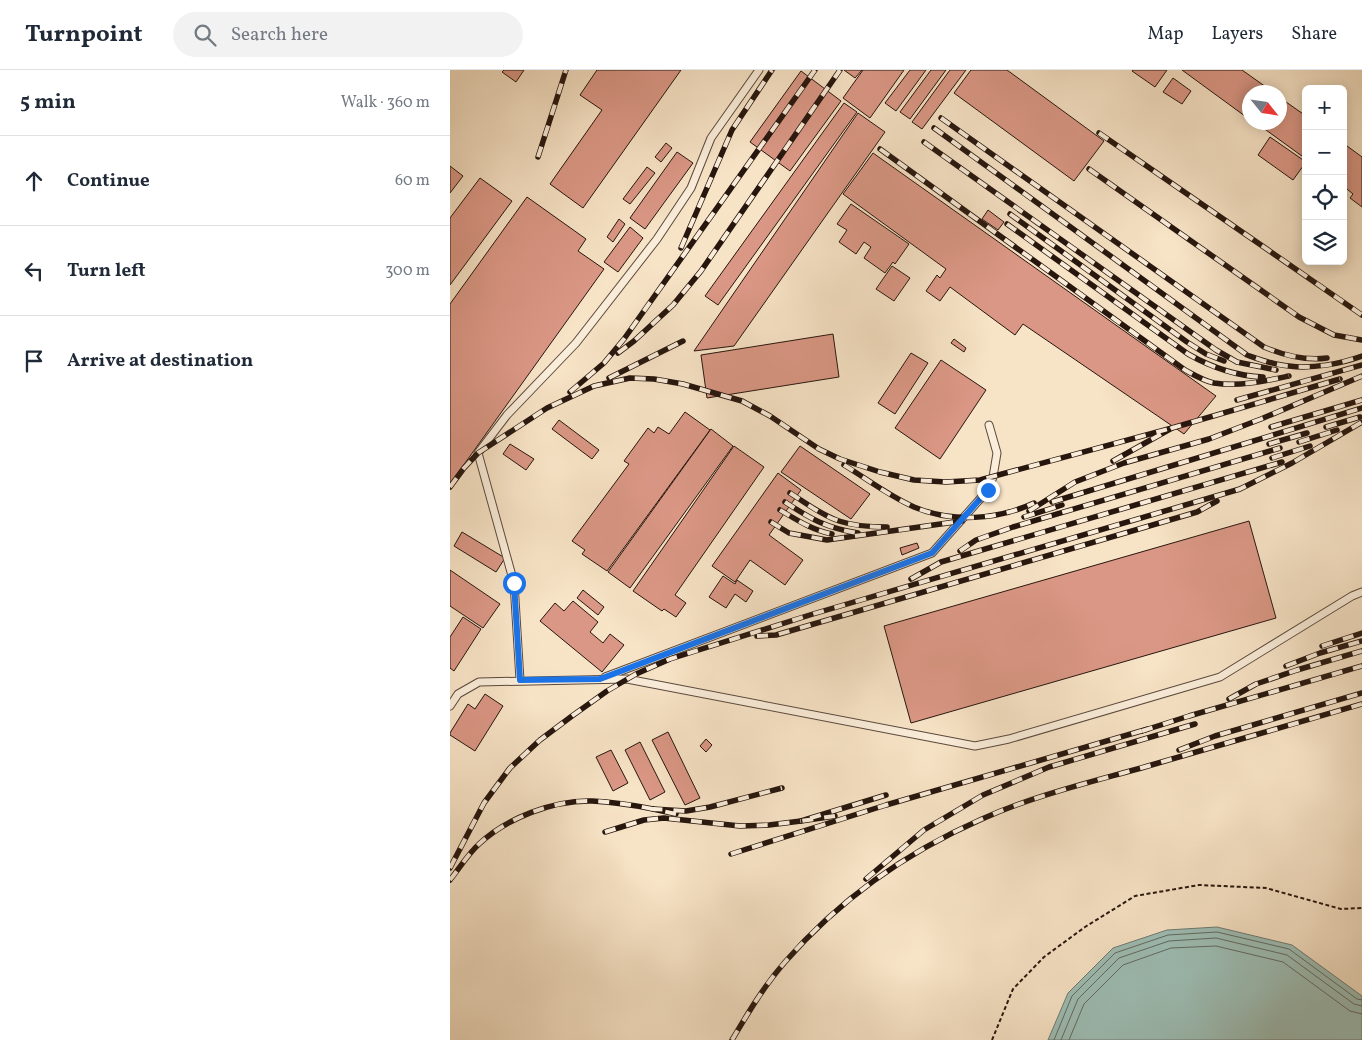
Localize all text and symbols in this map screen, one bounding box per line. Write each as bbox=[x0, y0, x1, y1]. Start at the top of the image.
search box bbox=[173, 12, 523, 57]
text: Turnpoint bbox=[25, 18, 143, 52]
icon: search bbox=[191, 21, 219, 49]
text: Search here bbox=[231, 22, 328, 48]
text: Map bbox=[1147, 22, 1183, 47]
text: Layers bbox=[1211, 22, 1263, 47]
text: Share bbox=[1291, 22, 1337, 47]
north arrow bbox=[1242, 85, 1287, 130]
map controls bbox=[1302, 85, 1347, 265]
button: + bbox=[1302, 85, 1347, 130]
text: 5 min bbox=[20, 88, 76, 117]
text: Walk · 360 m bbox=[341, 92, 430, 114]
button: − bbox=[1302, 130, 1347, 175]
icon: ahead bbox=[20, 167, 48, 195]
text: Continue bbox=[67, 168, 150, 194]
text: 60 m bbox=[395, 170, 430, 192]
button: locate bbox=[1302, 175, 1347, 220]
button: layers bbox=[1302, 220, 1347, 265]
icon: left bbox=[20, 257, 48, 285]
text: Turn left bbox=[67, 258, 146, 284]
text: 300 m bbox=[385, 260, 430, 282]
icon: arrive bbox=[20, 347, 48, 375]
text: Arrive at destination bbox=[67, 348, 253, 374]
route end bbox=[977, 479, 1000, 502]
route start bbox=[503, 572, 526, 595]

